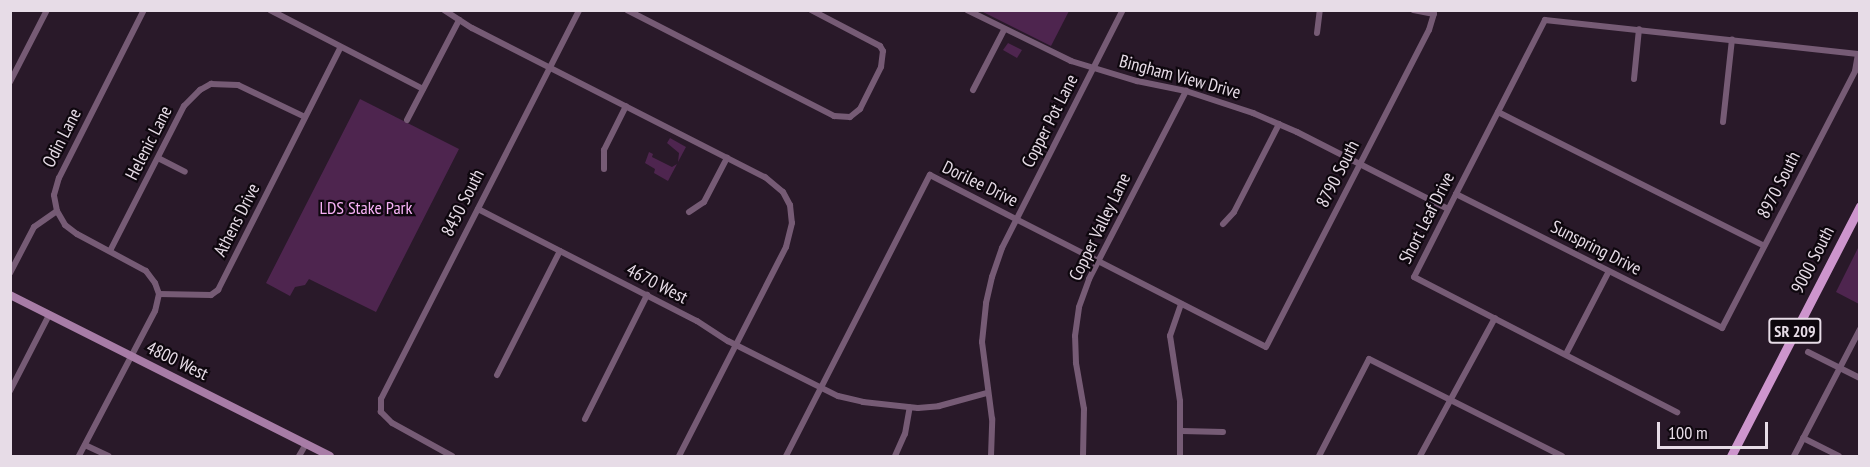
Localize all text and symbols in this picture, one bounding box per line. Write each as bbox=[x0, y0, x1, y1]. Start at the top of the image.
street label: Bingham View Drive bbox=[1117, 50, 1243, 104]
street label: Copper Pot Lane bbox=[1017, 71, 1083, 171]
street label: Helenic Lane bbox=[121, 102, 177, 184]
street label: Odin Lane bbox=[38, 105, 86, 171]
street label: 8790 South bbox=[1312, 137, 1364, 211]
street label: 8970 South bbox=[1753, 148, 1805, 222]
street label: Dorilee Drive bbox=[939, 156, 1021, 212]
street label: 8450 South bbox=[437, 166, 489, 240]
street label: Copper Valley Lane bbox=[1064, 169, 1136, 285]
street label: Short Leaf Drive bbox=[1395, 169, 1459, 267]
street label: Athens Drive bbox=[209, 180, 265, 260]
park label: LDS Stake Park bbox=[319, 197, 413, 219]
street label: Sunspring Drive bbox=[1547, 216, 1645, 280]
street label: 9000 South bbox=[1787, 223, 1839, 297]
street label: 4670 West bbox=[623, 259, 691, 309]
road number: SR 209 bbox=[1768, 318, 1822, 344]
street label: 4800 West bbox=[143, 337, 211, 385]
scale bar bbox=[1660, 410, 1771, 448]
text: 100 m bbox=[1668, 421, 1708, 444]

